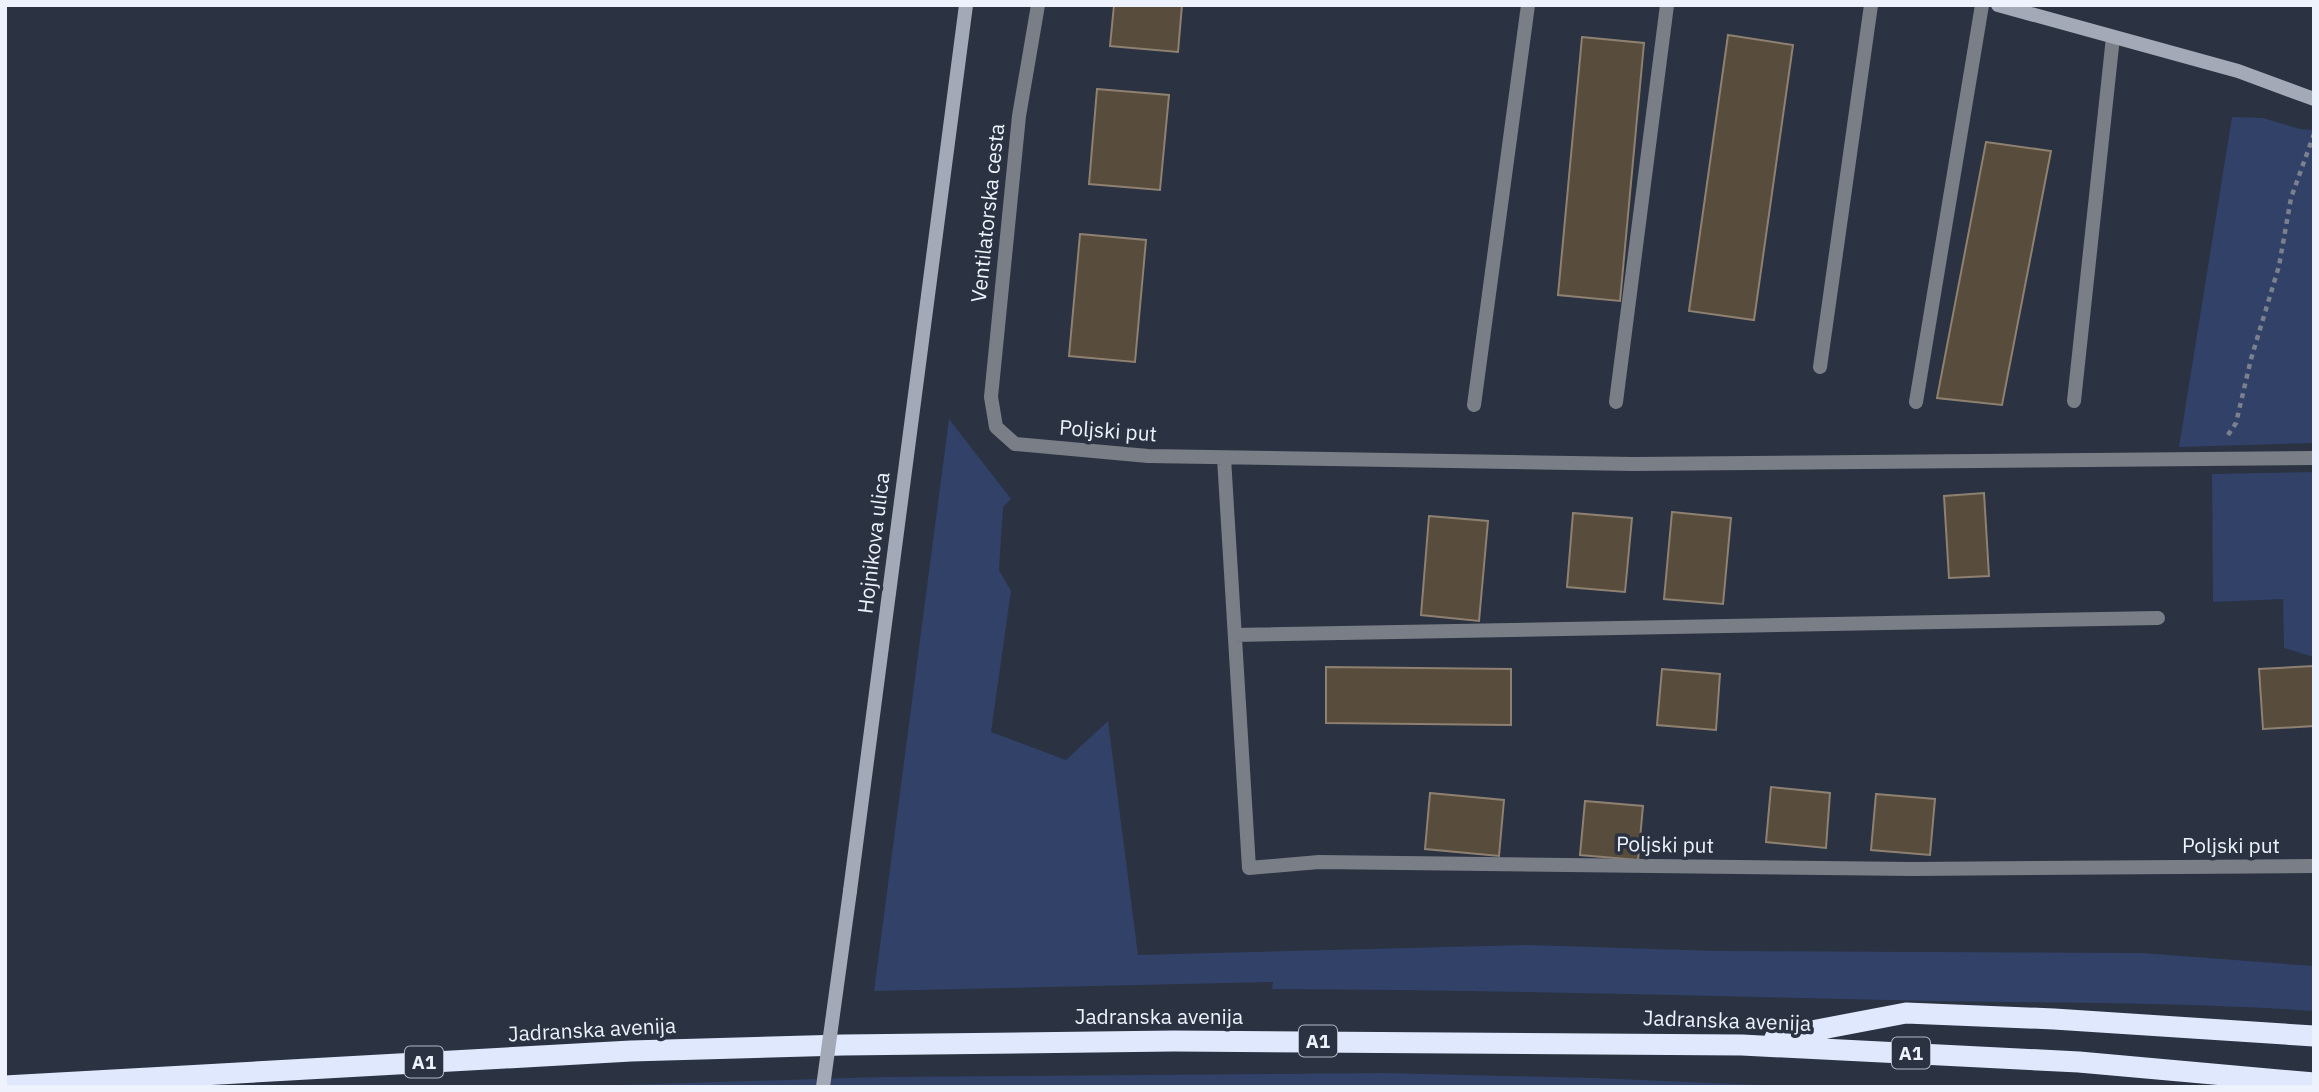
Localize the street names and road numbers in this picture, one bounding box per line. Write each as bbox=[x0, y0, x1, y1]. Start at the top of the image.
street label: Ventilatorska cesta bbox=[964, 122, 1010, 304]
street label: Poljski put bbox=[1058, 413, 1158, 447]
street label: Hojnikova ulica bbox=[850, 471, 896, 615]
street label: Poljski put bbox=[1616, 829, 1714, 859]
street label: Poljski put bbox=[2182, 831, 2280, 859]
street label: Jadranska avenija bbox=[1075, 1002, 1243, 1030]
street label: Jadranska avenija bbox=[1642, 1003, 1812, 1037]
street label: Jadranska avenija bbox=[507, 1011, 677, 1047]
road number: A1 bbox=[1299, 1026, 1337, 1056]
road number: A1 bbox=[1892, 1037, 1930, 1068]
road number: A1 bbox=[405, 1046, 443, 1078]

